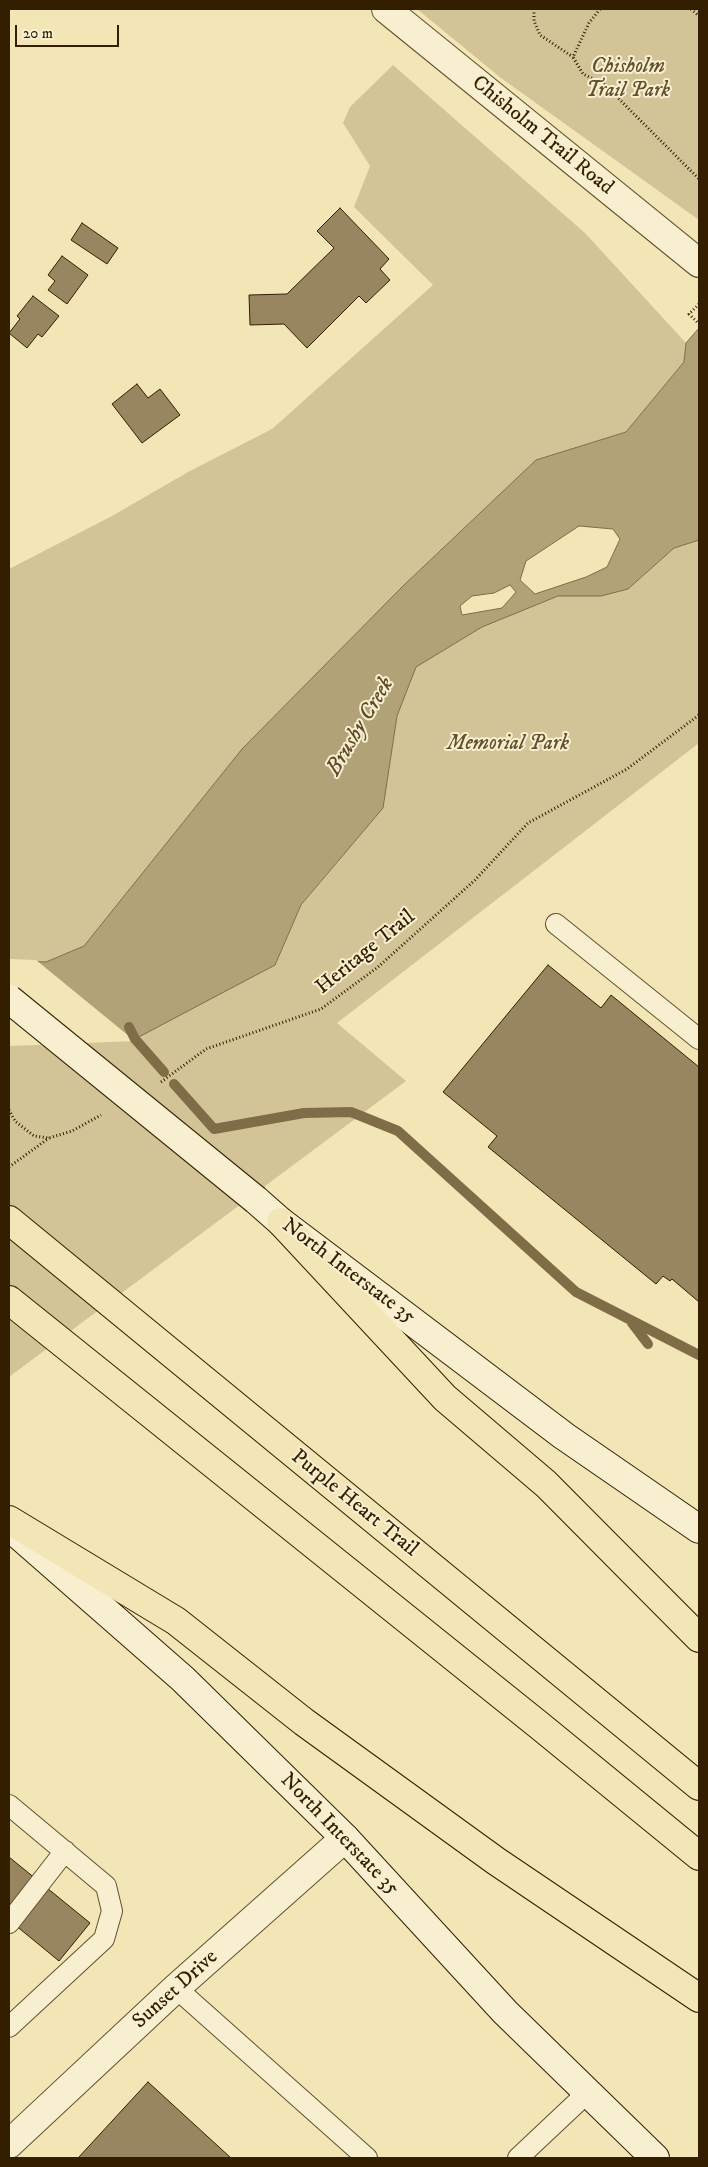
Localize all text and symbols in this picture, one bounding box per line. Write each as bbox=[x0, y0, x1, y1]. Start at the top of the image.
scale bar bbox=[18, 15, 121, 47]
text: 20 m bbox=[23, 24, 53, 43]
park label: Chisholm Trail Park bbox=[586, 55, 670, 105]
street label: Chisholm Trail Road bbox=[466, 71, 618, 201]
water label: Brushy Creek bbox=[321, 673, 401, 781]
park label: Memorial Park bbox=[447, 732, 569, 758]
street label: Heritage Trail bbox=[311, 905, 421, 1001]
street label: North Interstate 35 bbox=[276, 1214, 420, 1330]
street label: Purple Heart Trail bbox=[285, 1445, 423, 1563]
street label: North Interstate 35 bbox=[274, 1768, 404, 1902]
street label: Sunset Drive bbox=[128, 1945, 224, 2035]

